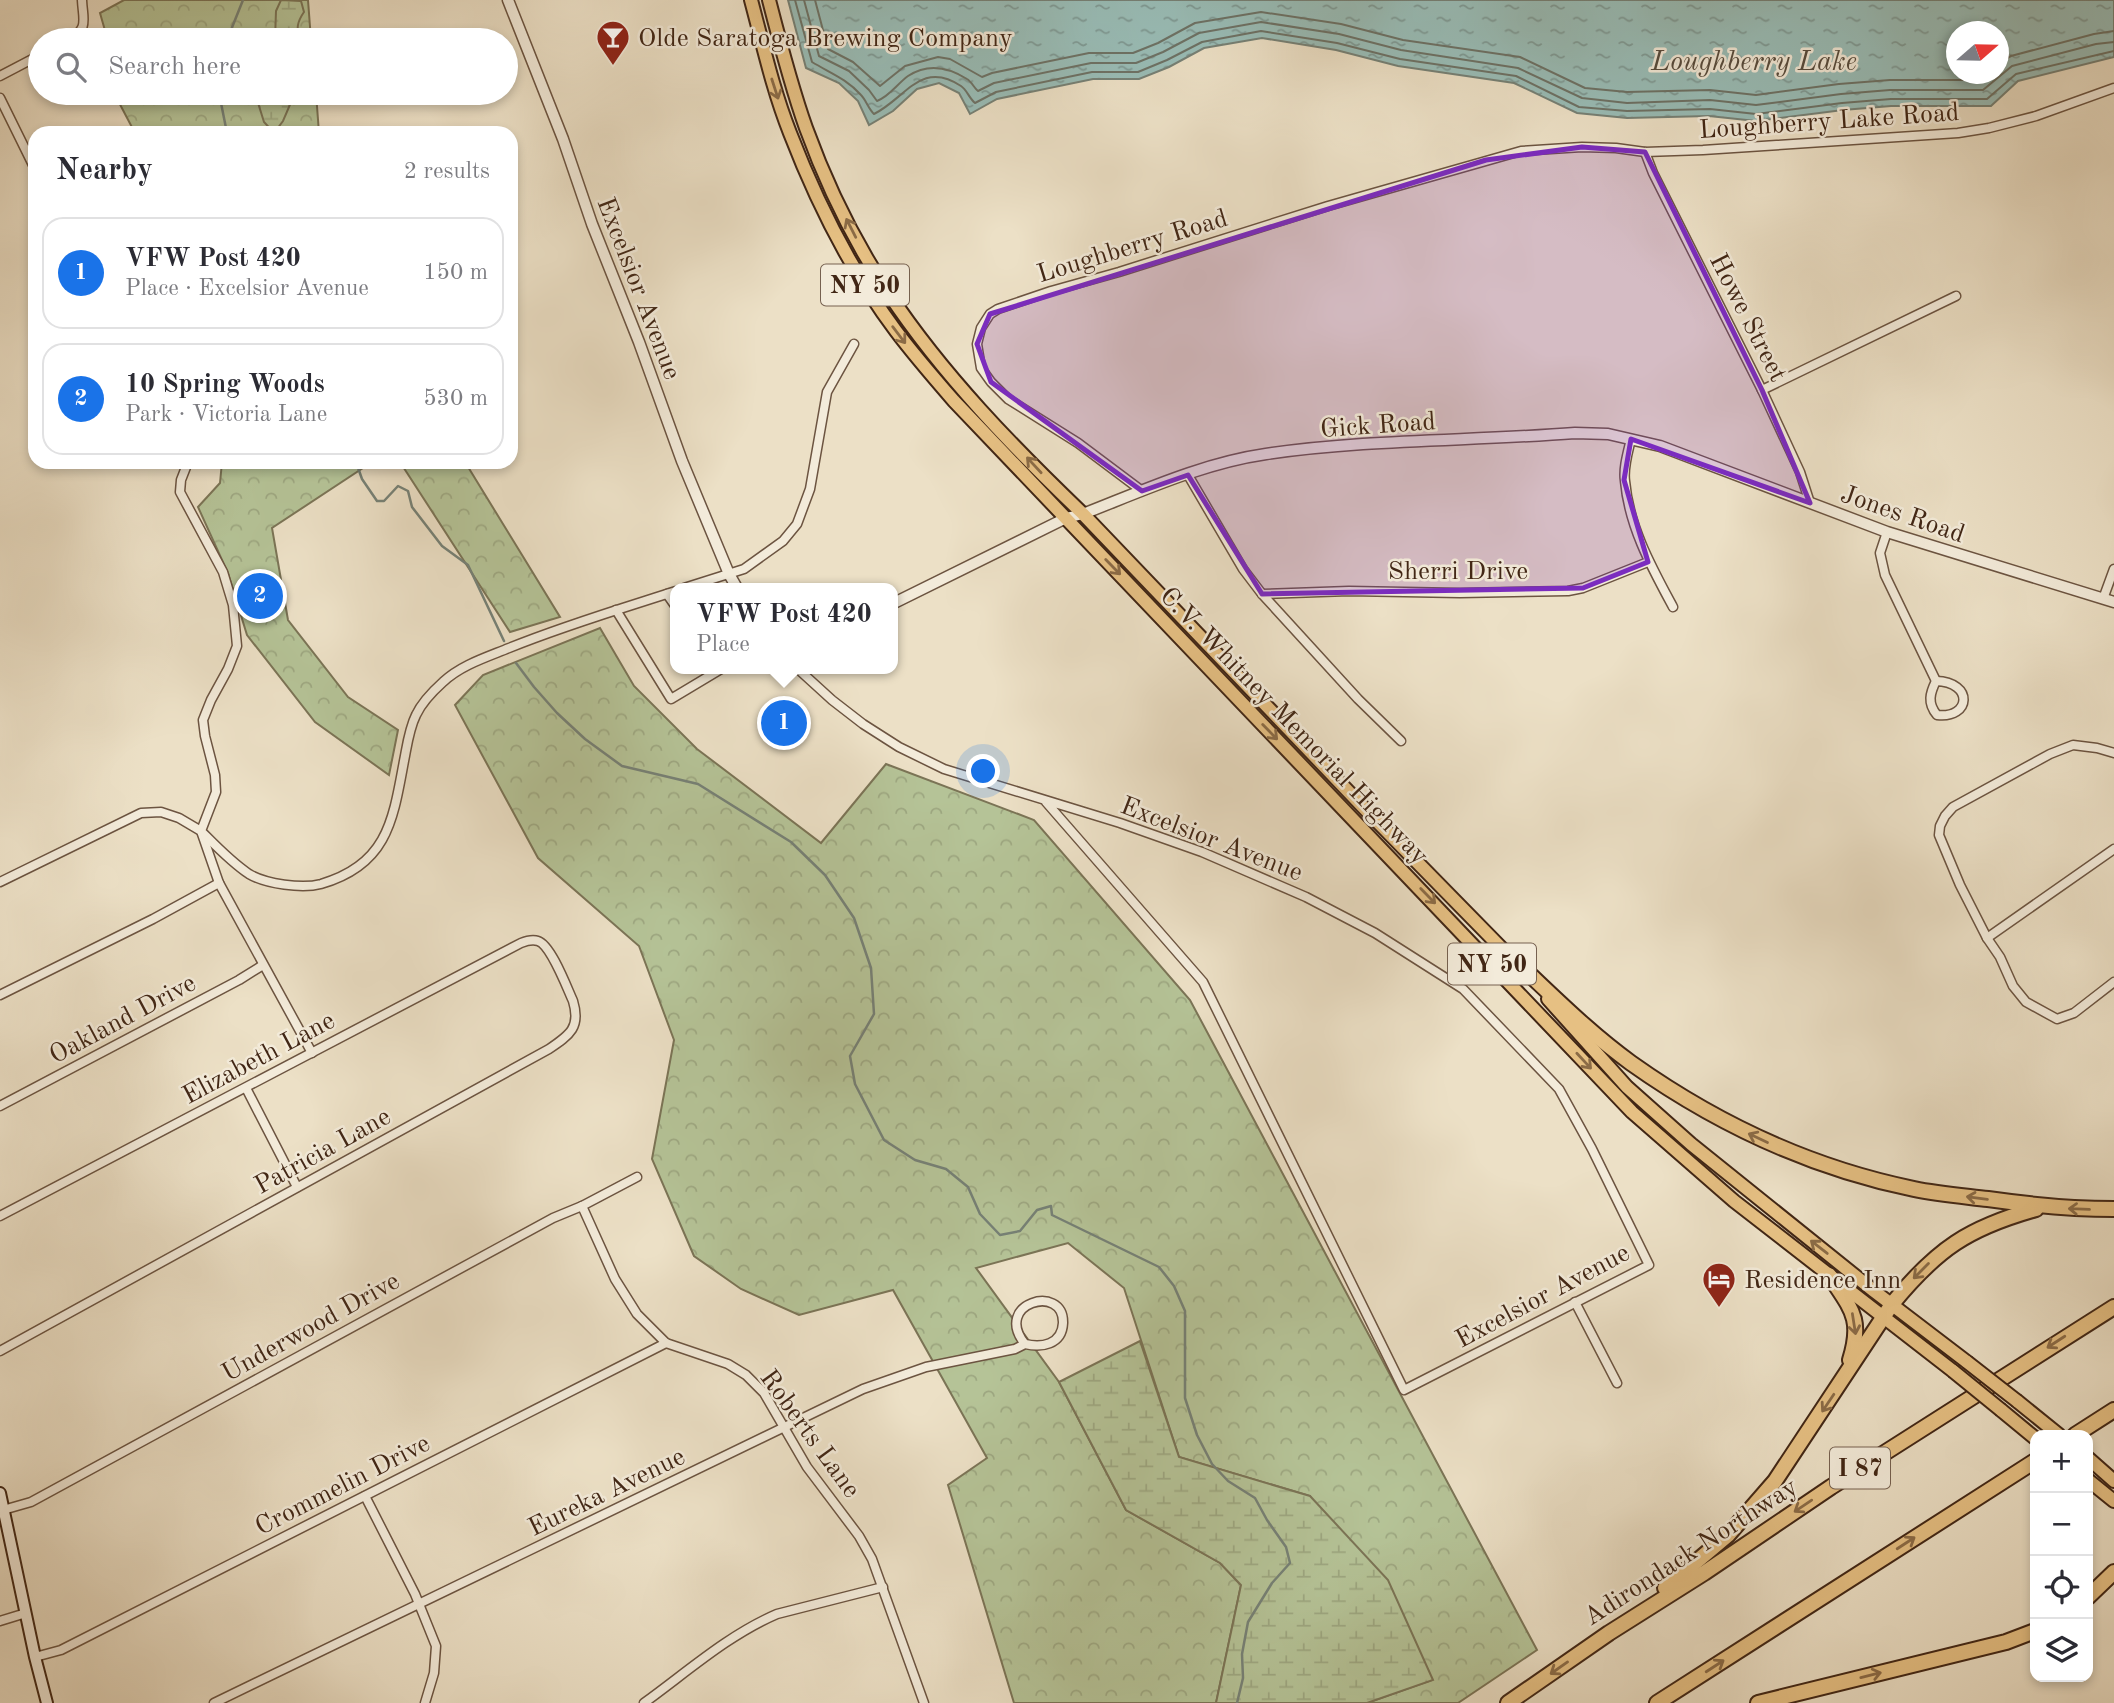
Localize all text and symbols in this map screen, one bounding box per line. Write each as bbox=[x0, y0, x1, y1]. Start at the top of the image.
bar icon: Olde Saratoga Brewing Company bbox=[594, 18, 632, 67]
north arrow bbox=[1946, 21, 2009, 84]
place label: Olde Saratoga Brewing Company bbox=[638, 26, 1013, 52]
search box bbox=[28, 28, 518, 105]
icon: search bbox=[52, 48, 90, 86]
water label: Loughberry Lake bbox=[1650, 49, 1857, 77]
text: Search here bbox=[108, 54, 241, 80]
one-way arrow bbox=[770, 78, 783, 100]
street label: Loughberry Lake Road bbox=[1698, 100, 1960, 144]
text: Nearby bbox=[56, 156, 153, 186]
text: 2 results bbox=[404, 160, 490, 183]
street label: Excelsior Avenue bbox=[591, 194, 685, 383]
street label: Loughberry Road bbox=[1034, 206, 1231, 288]
one-way arrow bbox=[844, 218, 858, 239]
text: VFW Post 420 bbox=[125, 246, 301, 272]
street label: Howe Street bbox=[1704, 250, 1791, 386]
text: 1 bbox=[74, 261, 88, 284]
text: 150 m bbox=[423, 261, 488, 284]
road number: NY 50 bbox=[821, 264, 909, 306]
text: Place · Excelsior Avenue bbox=[125, 277, 369, 300]
one-way arrow bbox=[892, 325, 907, 344]
text: 10 Spring Woods bbox=[125, 372, 325, 398]
text: 2 bbox=[74, 387, 88, 410]
text: 530 m bbox=[423, 387, 488, 410]
text: Park · Victoria Lane bbox=[125, 403, 327, 426]
street label: Gick Road bbox=[1319, 409, 1437, 443]
one-way arrow bbox=[1026, 457, 1043, 474]
street label: Jones Road bbox=[1837, 482, 1968, 548]
one-way arrow bbox=[1105, 558, 1122, 575]
street label: Sherri Drive bbox=[1388, 559, 1528, 585]
pin: 2 bbox=[237, 570, 283, 622]
popup bbox=[670, 583, 898, 674]
street label: C.V. Whitney Memorial Highway bbox=[1154, 583, 1433, 870]
text: VFW Post 420 bbox=[696, 602, 872, 628]
text: Place bbox=[696, 633, 750, 656]
pin: 1 bbox=[761, 697, 807, 749]
one-way arrow bbox=[1262, 723, 1279, 740]
your location bbox=[966, 754, 1000, 788]
street label: Excelsior Avenue bbox=[1117, 793, 1306, 887]
one-way arrow bbox=[1419, 887, 1436, 904]
road number: NY 50 bbox=[1448, 944, 1536, 984]
street label: Oakland Drive bbox=[45, 970, 200, 1069]
street label: Elizabeth Lane bbox=[179, 1008, 339, 1110]
one-way arrow bbox=[1576, 1052, 1593, 1069]
street label: Patricia Lane bbox=[251, 1104, 395, 1200]
one-way arrow bbox=[1748, 1131, 1770, 1144]
one-way arrow bbox=[1966, 1191, 1989, 1204]
one-way arrow bbox=[2068, 1202, 2091, 1215]
street label: Excelsior Avenue bbox=[1452, 1240, 1634, 1354]
one-way arrow bbox=[1811, 1240, 1829, 1255]
hotel icon: Residence Inn bbox=[1700, 1260, 1738, 1309]
one-way arrow bbox=[1913, 1263, 1930, 1280]
street label: Underwood Drive bbox=[218, 1268, 404, 1387]
place label: Residence Inn bbox=[1744, 1268, 1901, 1294]
one-way arrow bbox=[1848, 1312, 1861, 1335]
one-way arrow bbox=[2047, 1335, 2066, 1350]
street label: Roberts Lane bbox=[754, 1365, 864, 1503]
one-way arrow bbox=[1821, 1392, 1835, 1412]
map controls bbox=[2030, 1430, 2093, 1682]
button: + bbox=[2030, 1430, 2093, 1493]
street label: Crommelin Drive bbox=[251, 1431, 434, 1541]
street label: Eureka Avenue bbox=[524, 1444, 689, 1542]
road number: I 87 bbox=[1830, 1448, 1890, 1488]
street label: Adirondack Northway bbox=[1580, 1474, 1803, 1631]
button: − bbox=[2030, 1493, 2093, 1556]
one-way arrow bbox=[1794, 1499, 1813, 1513]
one-way arrow bbox=[1896, 1536, 1916, 1550]
button: locate bbox=[2030, 1556, 2093, 1619]
button: layers bbox=[2030, 1619, 2093, 1682]
one-way arrow bbox=[1704, 1659, 1724, 1673]
one-way arrow bbox=[1550, 1661, 1569, 1675]
one-way arrow bbox=[1860, 1668, 1882, 1681]

